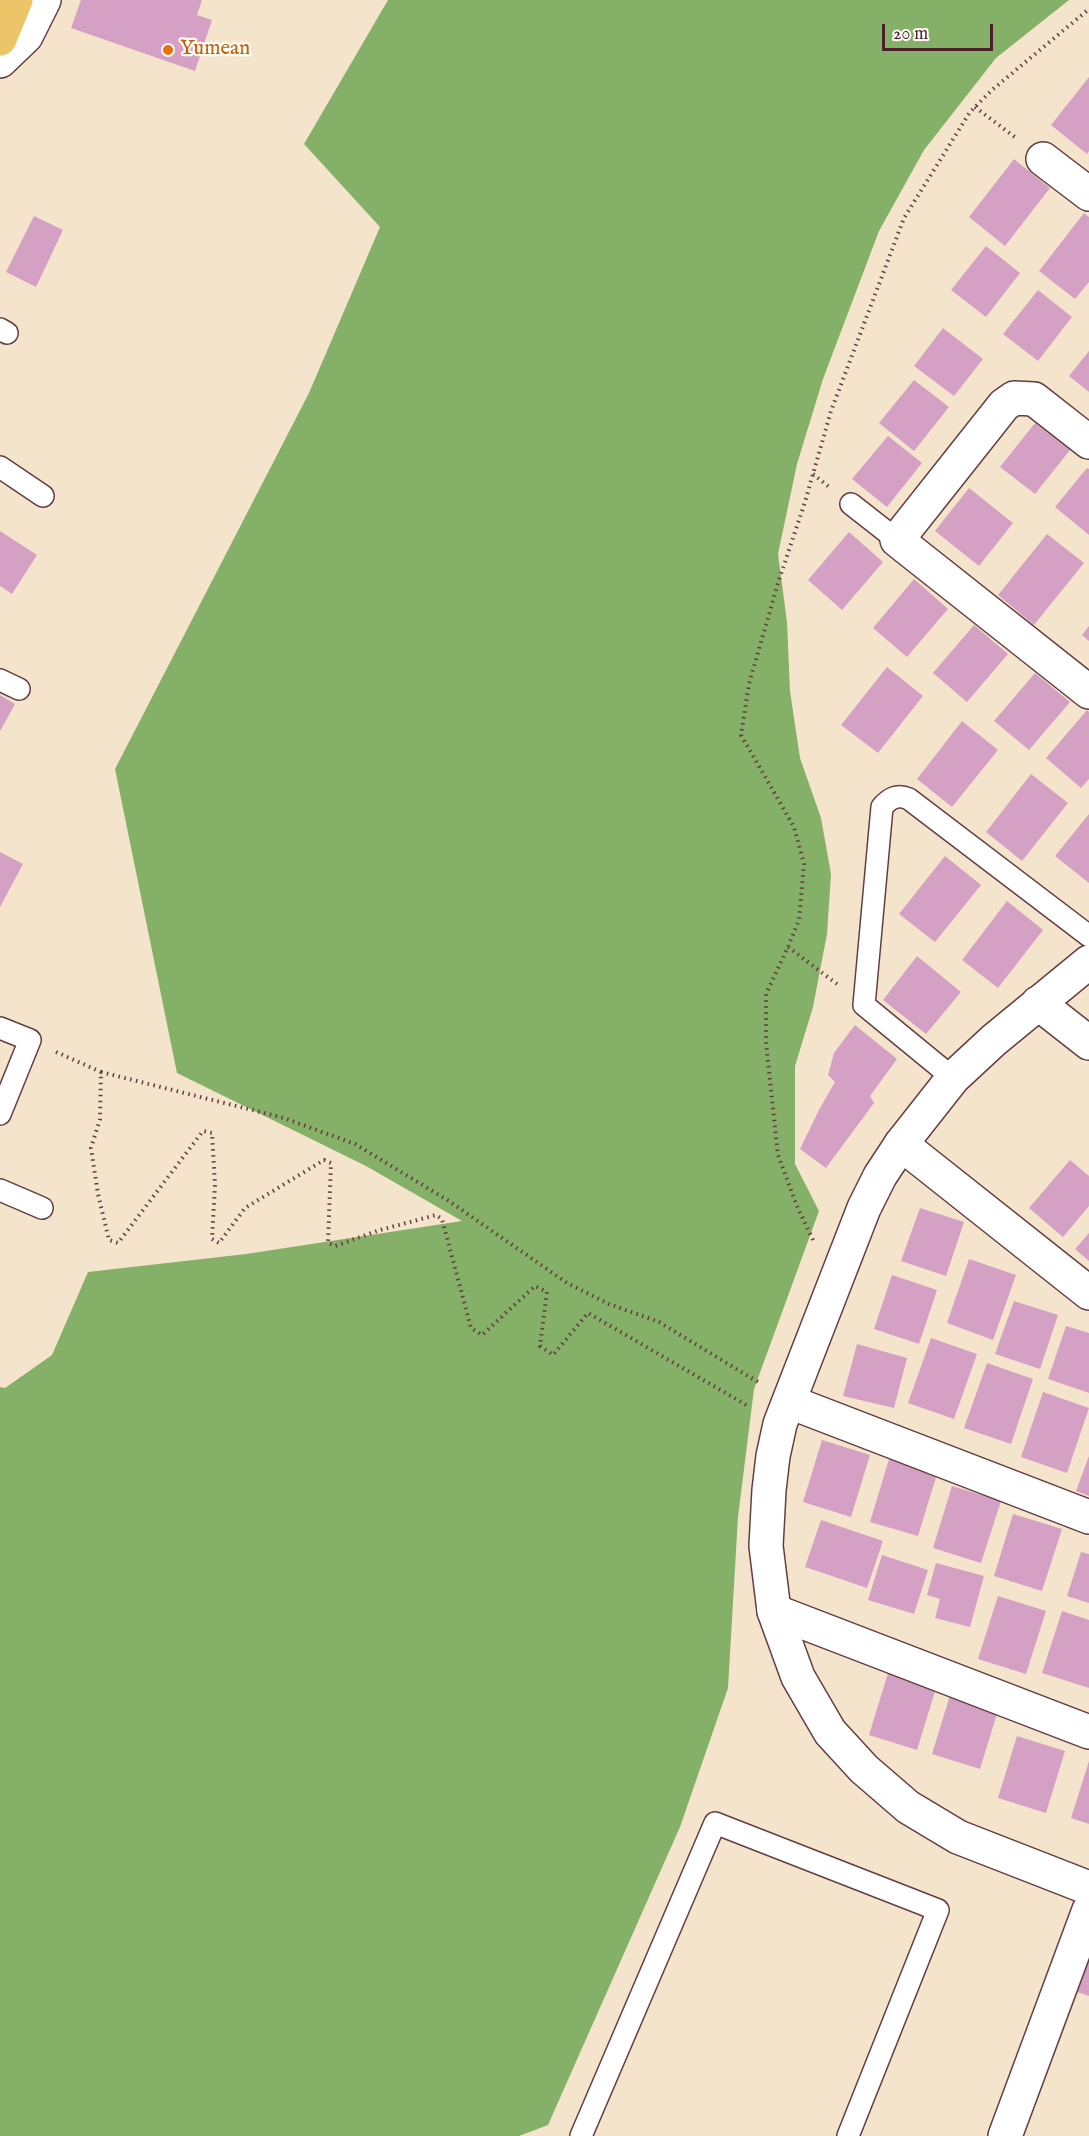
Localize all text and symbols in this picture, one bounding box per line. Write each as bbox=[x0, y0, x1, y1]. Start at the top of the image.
scale bar bbox=[885, 12, 996, 50]
text: 20 m bbox=[893, 23, 928, 46]
place label: Yumean bbox=[180, 37, 250, 63]
marker: Yumean bbox=[161, 43, 175, 57]

